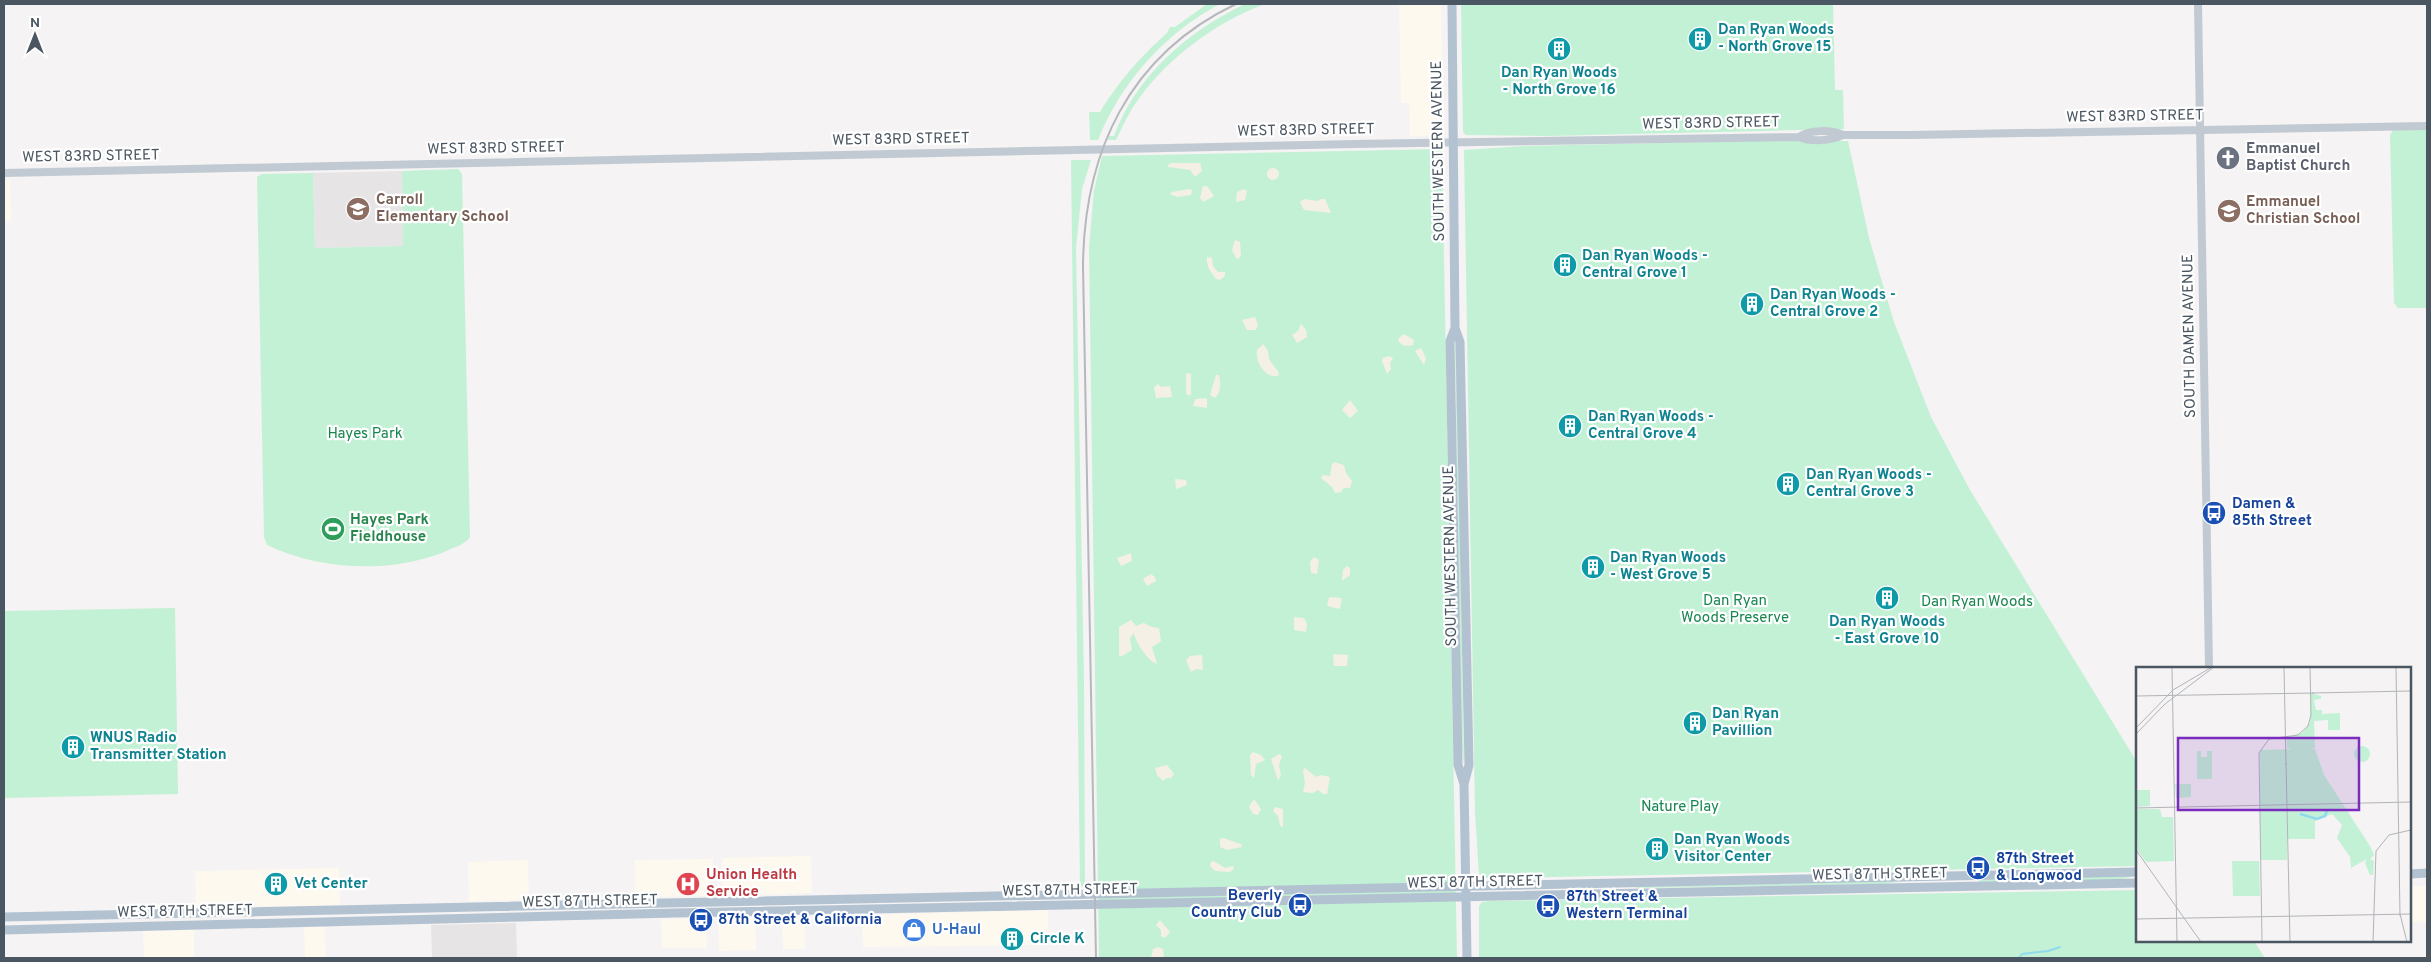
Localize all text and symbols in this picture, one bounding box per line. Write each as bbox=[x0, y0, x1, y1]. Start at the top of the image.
north arrow bbox=[10, 10, 60, 60]
text: N bbox=[30, 15, 40, 32]
place label: Dan Ryan Woods - North Grove 15 bbox=[1718, 21, 1834, 57]
building icon: Dan Ryan Woods - North Grove 15 bbox=[1687, 26, 1713, 52]
building icon: Dan Ryan Woods - North Grove 16 bbox=[1546, 36, 1572, 62]
street label: SOUTH WESTERN AVENUE bbox=[1428, 60, 1450, 242]
place label: Dan Ryan Woods - North Grove 16 bbox=[1501, 64, 1617, 100]
street label: WEST 83RD STREET bbox=[2066, 106, 2204, 128]
street label: WEST 83RD STREET bbox=[1642, 113, 1780, 135]
street label: WEST 83RD STREET bbox=[1237, 120, 1375, 142]
street label: WEST 83RD STREET bbox=[832, 129, 970, 151]
street label: WEST 83RD STREET bbox=[427, 138, 565, 160]
place label: Emmanuel Baptist Church bbox=[2246, 140, 2350, 176]
church icon: Emmanuel Baptist Church bbox=[2215, 145, 2241, 171]
street label: WEST 83RD STREET bbox=[22, 146, 160, 168]
place label: Carroll Elementary School bbox=[376, 191, 509, 227]
place label: Emmanuel Christian School bbox=[2246, 193, 2361, 229]
school or university icon: Carroll Elementary School bbox=[345, 196, 371, 222]
school or university icon: Emmanuel Christian School bbox=[2216, 198, 2242, 224]
place label: Dan Ryan Woods - Central Grove 1 bbox=[1582, 247, 1708, 283]
building icon: Dan Ryan Woods - Central Grove 1 bbox=[1552, 252, 1578, 278]
street label: SOUTH DAMEN AVENUE bbox=[2179, 254, 2201, 418]
place label: Dan Ryan Woods - Central Grove 2 bbox=[1770, 286, 1896, 322]
building icon: Dan Ryan Woods - Central Grove 2 bbox=[1739, 291, 1765, 317]
place label: Dan Ryan Woods - Central Grove 4 bbox=[1588, 408, 1714, 444]
building icon: Dan Ryan Woods - Central Grove 4 bbox=[1557, 413, 1583, 439]
park label: Hayes Park bbox=[327, 425, 403, 444]
street label: SOUTH WESTERN AVENUE bbox=[1440, 465, 1462, 647]
place label: Dan Ryan Woods - Central Grove 3 bbox=[1806, 466, 1932, 502]
building icon: Dan Ryan Woods - Central Grove 3 bbox=[1775, 471, 1801, 497]
place label: Damen & 85th Street bbox=[2232, 495, 2312, 531]
bus stop icon: Damen & 85th Street bbox=[2201, 500, 2227, 526]
place label: Hayes Park Fieldhouse bbox=[350, 511, 429, 547]
sports icon: Hayes Park Fieldhouse bbox=[320, 516, 346, 542]
place label: Dan Ryan Woods - West Grove 5 bbox=[1610, 549, 1726, 585]
building icon: Dan Ryan Woods - West Grove 5 bbox=[1580, 554, 1606, 580]
building icon: Dan Ryan Woods - East Grove 10 bbox=[1874, 585, 1900, 611]
park label: Dan Ryan Woods Preserve bbox=[1681, 592, 1789, 628]
park label: Dan Ryan Woods bbox=[1921, 593, 2033, 612]
place label: Dan Ryan Woods - East Grove 10 bbox=[1829, 613, 1945, 649]
inset map bbox=[2136, 667, 2411, 942]
place label: Dan Ryan Pavillion bbox=[1712, 705, 1779, 741]
building icon: Dan Ryan Pavillion bbox=[1682, 710, 1708, 736]
place label: WNUS Radio Transmitter Station bbox=[90, 729, 227, 765]
building icon: WNUS Radio Transmitter Station bbox=[60, 734, 86, 760]
park label: Nature Play bbox=[1641, 798, 1719, 817]
place label: Dan Ryan Woods Visitor Center bbox=[1674, 831, 1790, 867]
building icon: Dan Ryan Woods Visitor Center bbox=[1644, 836, 1670, 862]
place label: 87th Street & Longwood bbox=[1996, 850, 2082, 886]
bus stop icon: 87th Street & Longwood bbox=[1965, 855, 1991, 881]
street label: WEST 87TH STREET bbox=[1812, 864, 1948, 886]
place label: Union Health Service bbox=[706, 866, 797, 902]
building icon: Vet Center bbox=[263, 871, 289, 897]
hospital icon: Union Health Service bbox=[675, 871, 701, 897]
street label: WEST 87TH STREET bbox=[1407, 872, 1543, 894]
place label: Vet Center bbox=[294, 875, 369, 894]
street label: WEST 87TH STREET bbox=[1002, 880, 1138, 902]
place label: Beverly Country Club bbox=[1191, 887, 1282, 923]
place label: 87th Street & Western Terminal bbox=[1566, 888, 1688, 924]
street label: WEST 87TH STREET bbox=[522, 891, 658, 913]
bus stop icon: Beverly Country Club bbox=[1287, 892, 1313, 918]
bus stop icon: 87th Street & Western Terminal bbox=[1535, 893, 1561, 919]
street label: WEST 87TH STREET bbox=[117, 901, 253, 923]
bus stop icon: 87th Street & California bbox=[688, 907, 714, 933]
place label: 87th Street & California bbox=[718, 911, 882, 930]
shop icon: U-Haul bbox=[901, 917, 927, 943]
place label: U-Haul bbox=[932, 921, 981, 940]
building icon: Circle K bbox=[999, 926, 1025, 952]
place label: Circle K bbox=[1030, 930, 1085, 949]

